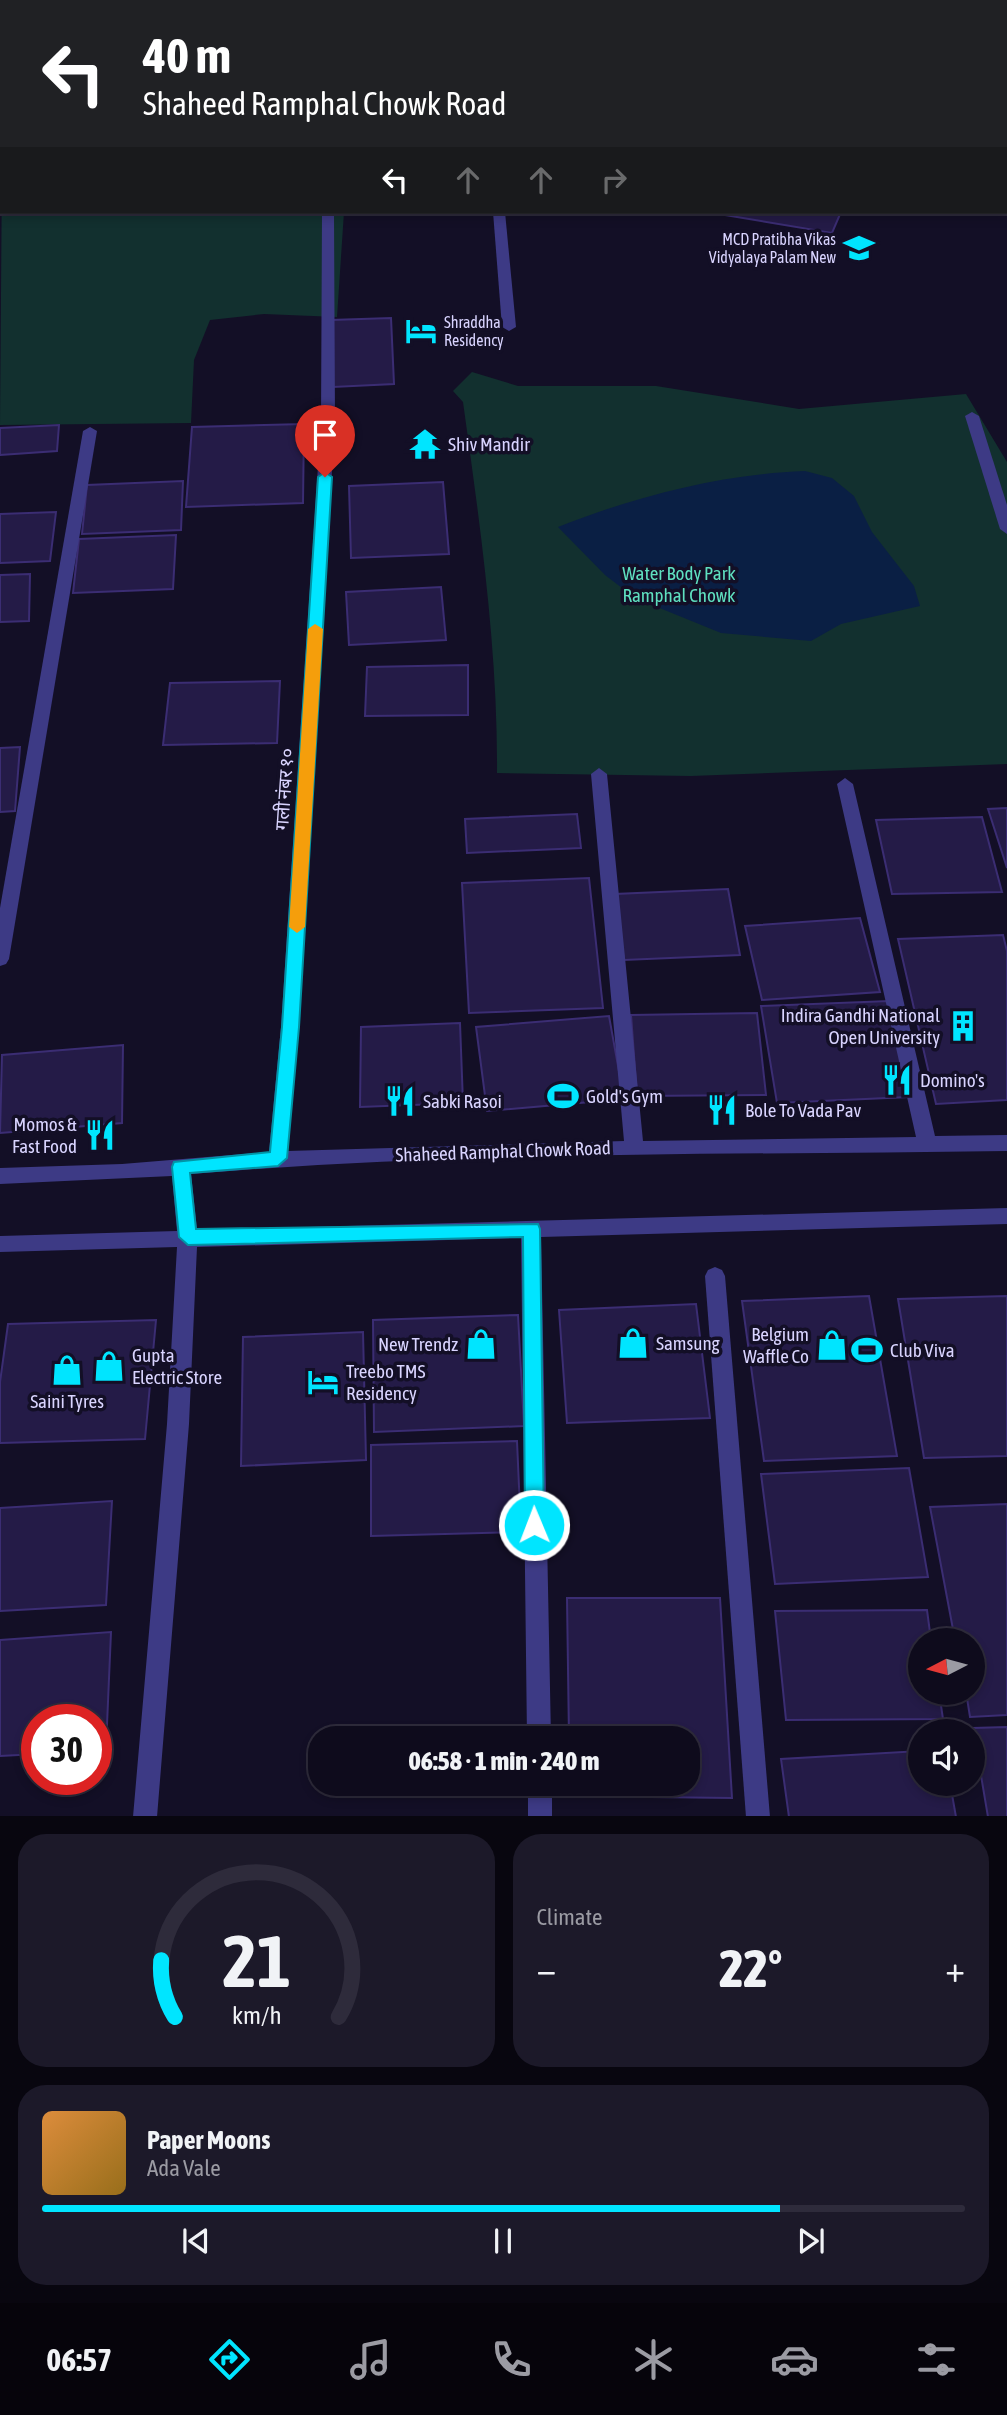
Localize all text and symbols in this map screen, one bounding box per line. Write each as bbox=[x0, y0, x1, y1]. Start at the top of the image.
text: 40 m bbox=[143, 27, 231, 83]
icon: left bbox=[28, 28, 119, 119]
text: Shaheed Ramphal Chowk Road bbox=[143, 85, 506, 122]
icon: left bbox=[376, 161, 414, 199]
icon: ahead bbox=[449, 161, 487, 199]
icon: ahead bbox=[522, 161, 560, 199]
icon: right bbox=[595, 161, 633, 199]
place label: MCD Pratibha Vikas Vidyalaya Palam New bbox=[709, 230, 836, 267]
school or university icon: MCD Pratibha Vikas Vidyalaya Palam New bbox=[842, 231, 876, 265]
place label: Shraddha Residency bbox=[444, 313, 504, 350]
hotel icon: Shraddha Residency bbox=[404, 314, 438, 348]
pin bbox=[295, 405, 355, 477]
icon: arrive bbox=[306, 416, 344, 454]
temple icon: Shiv Mandir bbox=[408, 427, 442, 461]
place label: Shiv Mandir bbox=[448, 433, 530, 455]
park label: Water Body Park Ramphal Chowk bbox=[622, 562, 736, 606]
street label: गली नंबर १० bbox=[270, 747, 298, 831]
place label: Indira Gandhi National Open University bbox=[781, 1004, 940, 1048]
building icon: Indira Gandhi National Open University bbox=[946, 1009, 980, 1043]
restaurant icon: Domino's bbox=[880, 1063, 914, 1097]
place label: Domino's bbox=[920, 1069, 985, 1091]
sports icon: Gold's Gym bbox=[546, 1079, 580, 1113]
restaurant icon: Sabki Rasoi bbox=[383, 1084, 417, 1118]
place label: Gold's Gym bbox=[586, 1085, 663, 1107]
place label: Sabki Rasoi bbox=[423, 1090, 502, 1112]
restaurant icon: Bole To Vada Pav bbox=[705, 1093, 739, 1127]
place label: Bole To Vada Pav bbox=[745, 1099, 862, 1121]
place label: Momos & Fast Food bbox=[12, 1113, 77, 1157]
restaurant icon: Momos & Fast Food bbox=[83, 1118, 117, 1152]
street label: Shaheed Ramphal Chowk Road bbox=[395, 1136, 611, 1166]
place label: Belgium Waffle Co bbox=[743, 1323, 809, 1367]
shop icon: Samsung bbox=[616, 1326, 650, 1360]
shop icon: New Trendz bbox=[464, 1327, 498, 1361]
shop icon: Belgium Waffle Co bbox=[815, 1328, 849, 1362]
place label: Samsung bbox=[656, 1332, 721, 1354]
place label: New Trendz bbox=[378, 1333, 458, 1355]
sports icon: Club Viva bbox=[850, 1333, 884, 1367]
place label: Club Viva bbox=[890, 1339, 955, 1361]
place label: Gupta Electric Store bbox=[132, 1344, 222, 1388]
shop icon: Gupta Electric Store bbox=[92, 1349, 126, 1383]
shop icon: Saini Tyres bbox=[50, 1353, 84, 1387]
place label: Treebo TMS Residency bbox=[346, 1360, 426, 1404]
hotel icon: Treebo TMS Residency bbox=[306, 1365, 340, 1399]
place label: Saini Tyres bbox=[30, 1390, 104, 1412]
position arrow bbox=[497, 1488, 571, 1562]
north arrow bbox=[908, 1628, 985, 1704]
map controls bbox=[908, 1628, 985, 1796]
speed limit sign: 30 bbox=[21, 1704, 112, 1795]
button: sound bbox=[908, 1719, 985, 1796]
text: 06:58 · 1 min · 240 m bbox=[409, 1746, 599, 1776]
text: Climate bbox=[537, 1904, 602, 1930]
text: 21 bbox=[222, 1919, 290, 2002]
text: 22° bbox=[719, 1938, 782, 1998]
text: − bbox=[537, 1947, 556, 1990]
text: + bbox=[945, 1947, 965, 1990]
text: km/h bbox=[231, 2000, 281, 2028]
text: Paper Moons bbox=[147, 2125, 270, 2155]
text: Ada Vale bbox=[147, 2155, 221, 2181]
icon: previous bbox=[177, 2222, 215, 2260]
icon: pause bbox=[484, 2222, 522, 2260]
icon: next bbox=[792, 2222, 830, 2260]
icon: directions bbox=[205, 2335, 254, 2384]
icon: music bbox=[346, 2335, 395, 2384]
icon: phone bbox=[487, 2335, 536, 2384]
icon: climate bbox=[629, 2335, 678, 2384]
icon: car bbox=[770, 2335, 819, 2384]
icon: filters bbox=[912, 2335, 961, 2384]
text: 06:57 bbox=[46, 2341, 112, 2378]

